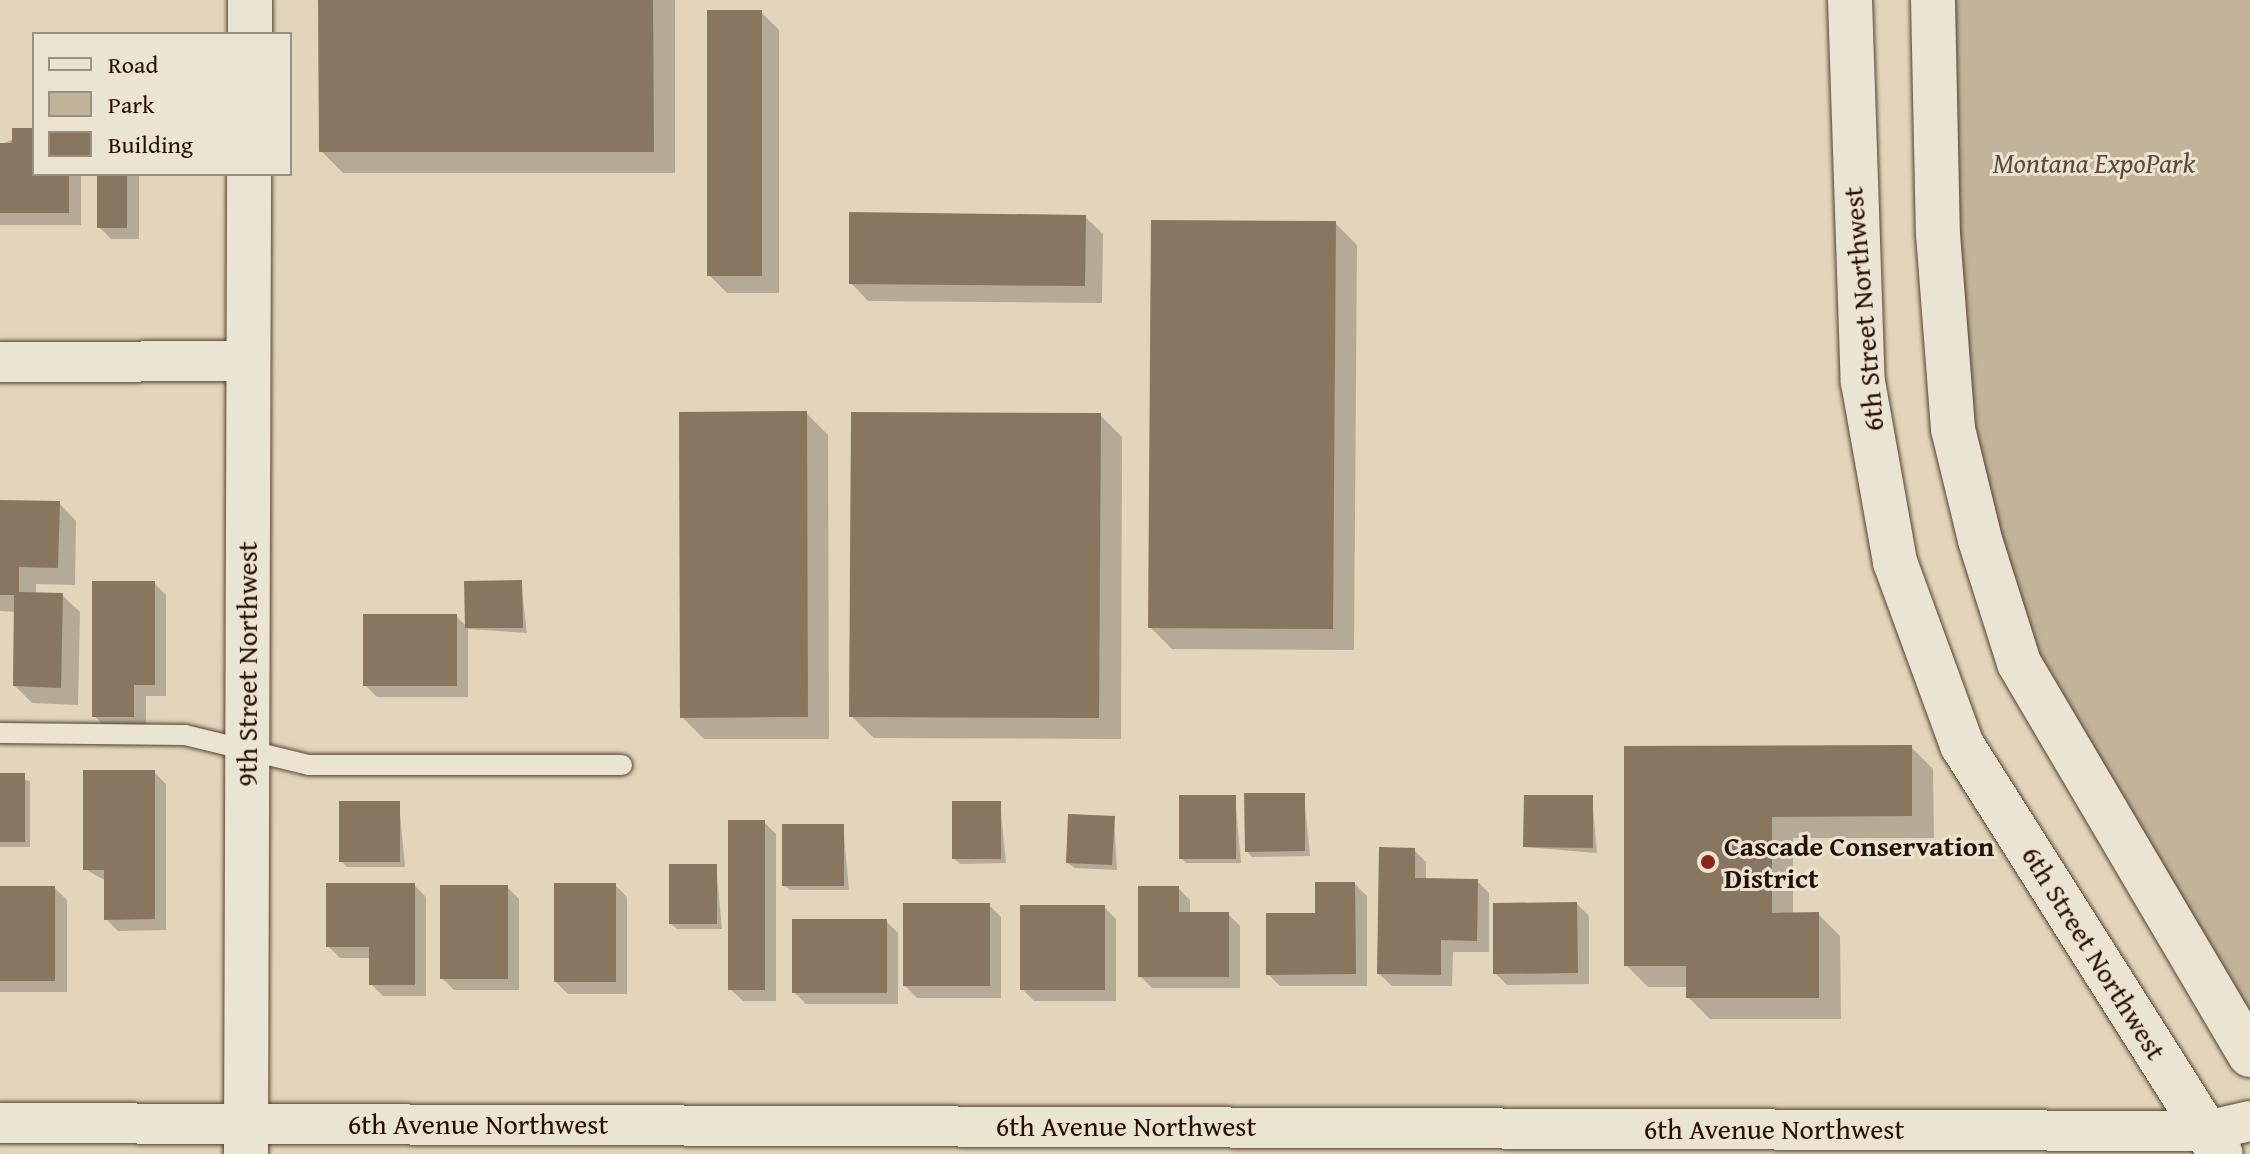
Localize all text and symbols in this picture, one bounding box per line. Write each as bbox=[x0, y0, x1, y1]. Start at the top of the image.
legend bbox=[32, 32, 292, 176]
text: Road bbox=[108, 47, 158, 82]
text: Park bbox=[108, 87, 154, 122]
text: Building bbox=[108, 127, 193, 162]
park label: Montana ExpoPark bbox=[1993, 146, 2195, 180]
street label: 6th Street Northwest bbox=[1836, 185, 1890, 433]
street label: 9th Street Northwest bbox=[230, 541, 264, 787]
place label: Cascade Conservation District bbox=[1724, 829, 1994, 895]
street label: 6th Street Northwest bbox=[2015, 840, 2173, 1066]
marker: Cascade Conservation District bbox=[1699, 853, 1717, 871]
street label: 6th Avenue Northwest bbox=[348, 1107, 608, 1141]
street label: 6th Avenue Northwest bbox=[996, 1109, 1256, 1143]
street label: 6th Avenue Northwest bbox=[1644, 1112, 1904, 1146]

